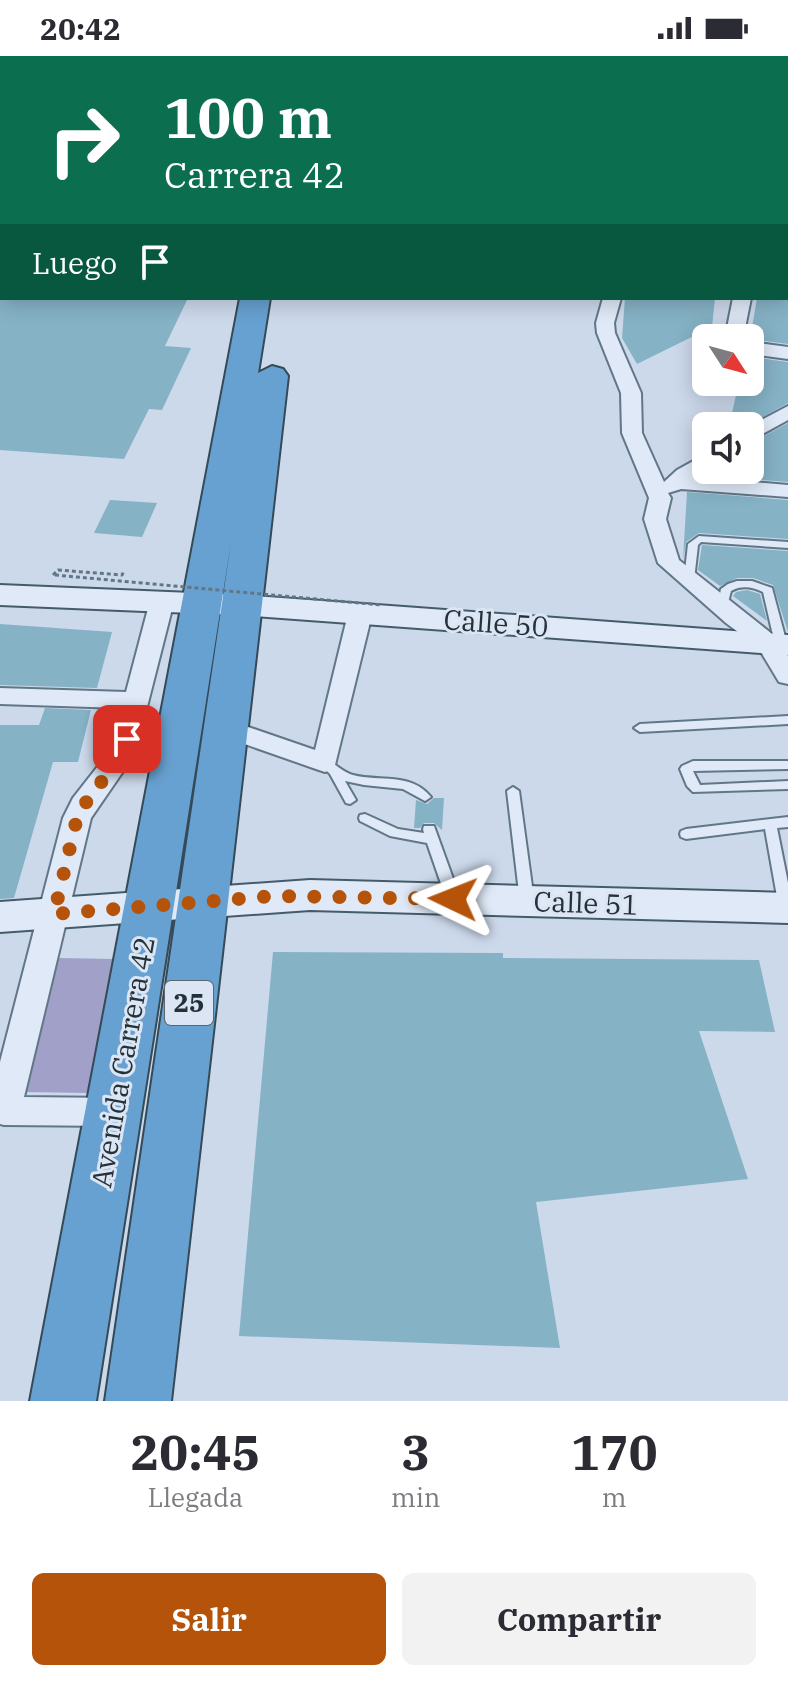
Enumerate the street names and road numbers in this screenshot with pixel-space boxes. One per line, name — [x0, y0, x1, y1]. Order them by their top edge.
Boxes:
street label: Calle 50 — [442, 600, 550, 645]
street label: Calle 51 — [533, 882, 639, 923]
street label: Avenida Carrera 42 — [82, 933, 163, 1190]
road number: 25 — [165, 981, 213, 1025]

